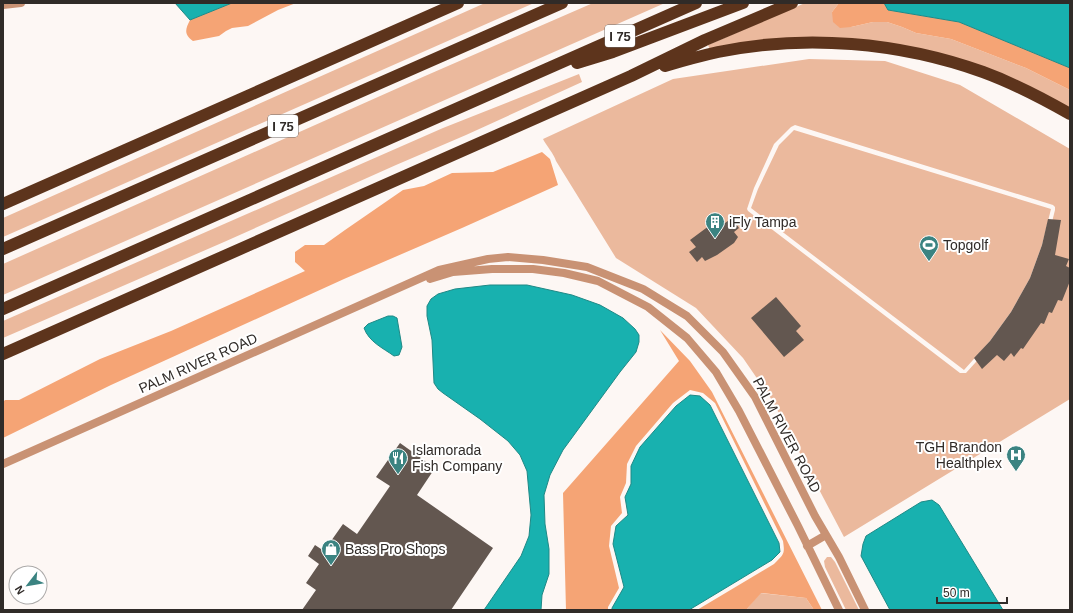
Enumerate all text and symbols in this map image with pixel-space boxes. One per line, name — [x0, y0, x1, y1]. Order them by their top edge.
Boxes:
road number: I 75 — [605, 25, 635, 47]
road number: I 75 — [268, 115, 298, 137]
building icon: iFly Tampa — [704, 211, 726, 239]
place label: iFly Tampa — [729, 214, 797, 230]
sports icon: Topgolf — [918, 234, 940, 262]
place label: Topgolf — [943, 237, 988, 253]
street label: PALM RIVER ROAD — [136, 330, 260, 396]
street label: PALM RIVER ROAD — [750, 375, 824, 495]
place label: TGH Brandon Healthplex — [916, 439, 1002, 471]
place label: Islamorada Fish Company — [412, 442, 502, 474]
hospital icon: TGH Brandon Healthplex — [1005, 444, 1027, 472]
restaurant icon: Islamorada Fish Company — [387, 447, 409, 475]
shop icon: Bass Pro Shops — [320, 538, 342, 566]
place label: Bass Pro Shops — [345, 541, 445, 557]
north arrow — [8, 565, 48, 605]
scale bar — [937, 579, 1007, 605]
text: N — [12, 584, 27, 597]
text: 50 m — [943, 586, 970, 600]

